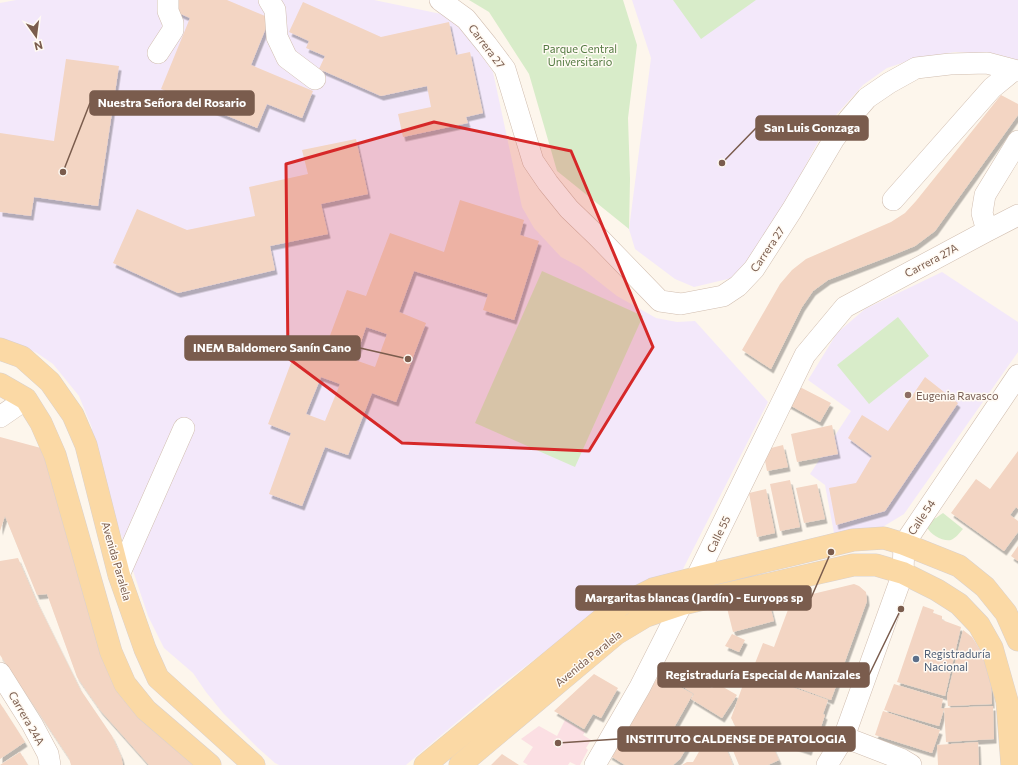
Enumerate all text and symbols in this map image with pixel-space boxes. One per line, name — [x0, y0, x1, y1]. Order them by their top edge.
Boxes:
north arrow — [16, 16, 56, 56]
street label: Carrera 27 — [466, 21, 508, 71]
text: N — [33, 39, 44, 53]
park label: Parque Central Universitario — [543, 42, 617, 68]
callout: Nuestra Señora del Rosario — [90, 91, 254, 115]
text: Nuestra Señora del Rosario — [98, 95, 246, 109]
callout: San Luis Gonzaga — [756, 116, 868, 140]
text: San Luis Gonzaga — [764, 120, 860, 134]
street label: Carrera 27 — [747, 224, 787, 274]
street label: Carrera 27A — [902, 240, 960, 279]
callout: INEM Baldomero Sanín Cano — [185, 336, 360, 360]
text: INEM Baldomero Sanín Cano — [193, 340, 351, 354]
place label: Eugenia Ravasco — [916, 389, 999, 402]
marker: Eugenia Ravasco — [903, 390, 913, 400]
street label: Calle 54 — [905, 497, 938, 537]
street label: Calle 55 — [704, 513, 732, 555]
street label: Avenida Paralela — [100, 520, 134, 602]
callout: Margaritas blancas (Jardín) - Euryops sp — [576, 586, 811, 610]
text: Margaritas blancas (Jardín) - Euryops sp — [585, 590, 803, 605]
street label: Avenida Paralela — [552, 627, 624, 689]
place label: Registraduría Nacional — [924, 647, 991, 673]
marker: Registraduría Nacional — [911, 654, 921, 664]
callout: Registraduría Especial de Manizales — [658, 663, 869, 687]
text: Registraduría Especial de Manizales — [665, 667, 861, 681]
street label: Carrera 24A — [6, 689, 48, 748]
callout: INSTITUTO CALDENSE DE PATOLOGIA — [618, 727, 855, 751]
text: INSTITUTO CALDENSE DE PATOLOGIA — [626, 731, 847, 745]

